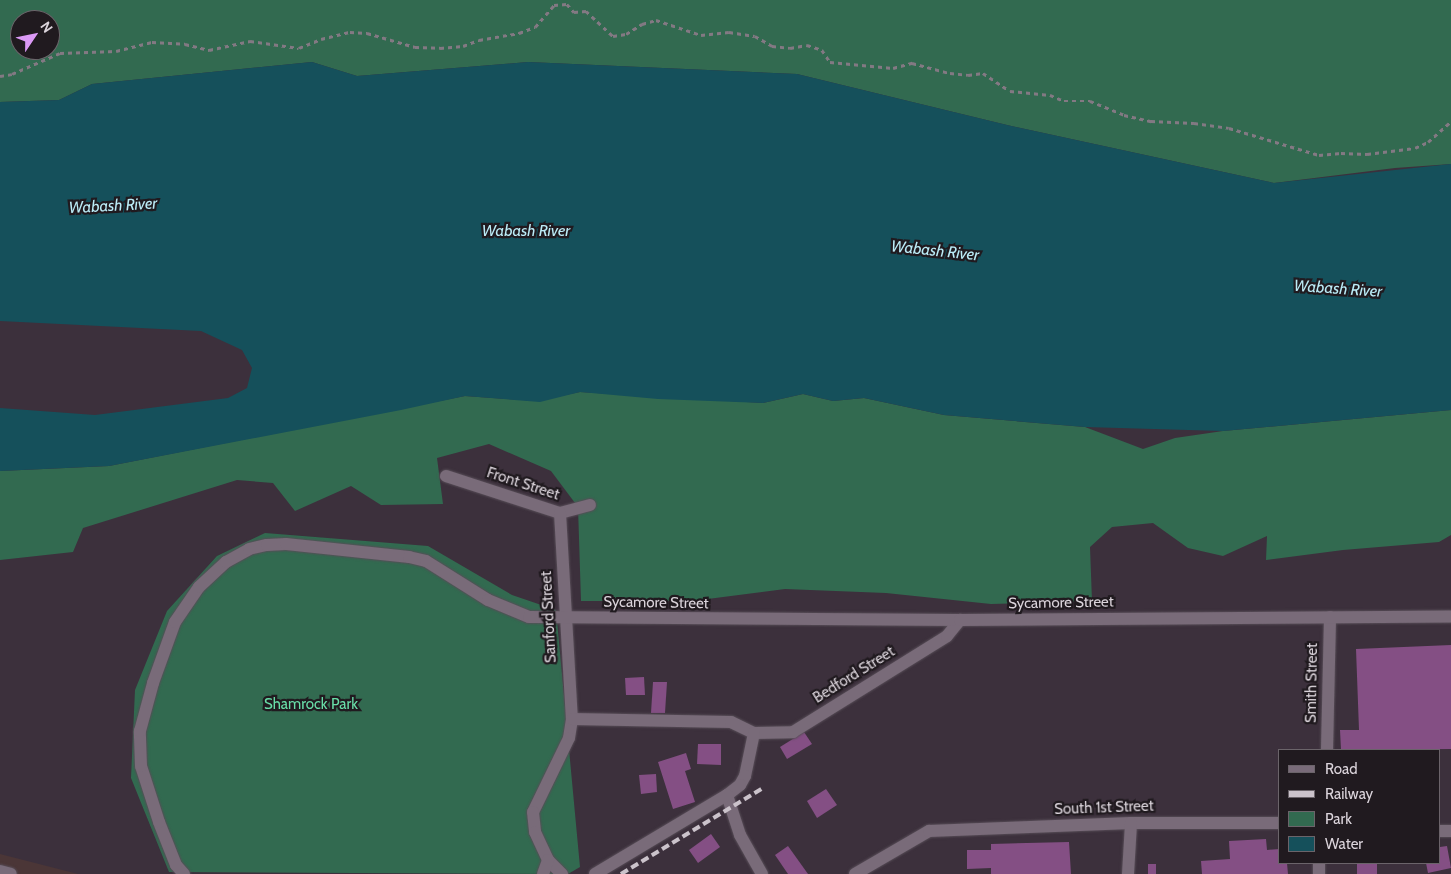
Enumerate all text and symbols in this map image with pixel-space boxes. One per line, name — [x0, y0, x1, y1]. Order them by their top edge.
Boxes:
north arrow — [10, 10, 60, 60]
text: N — [36, 18, 57, 36]
water label: Wabash River — [68, 194, 158, 218]
water label: Wabash River — [482, 221, 570, 241]
water label: Wabash River — [890, 237, 980, 265]
water label: Wabash River — [1293, 276, 1383, 302]
street label: Front Street — [484, 464, 562, 504]
street label: Sanford Street — [538, 571, 560, 663]
street label: Sycamore Street — [603, 593, 709, 613]
street label: Sycamore Street — [1008, 593, 1114, 613]
street label: Bedford Street — [810, 643, 898, 707]
street label: Smith Street — [1302, 643, 1322, 723]
park label: Shamrock Park — [264, 696, 358, 714]
legend — [1278, 749, 1441, 864]
text: Road — [1325, 760, 1358, 778]
text: Railway — [1325, 785, 1373, 803]
street label: South 1st Street — [1054, 797, 1154, 819]
text: Park — [1325, 810, 1352, 828]
text: Water — [1325, 835, 1363, 853]

